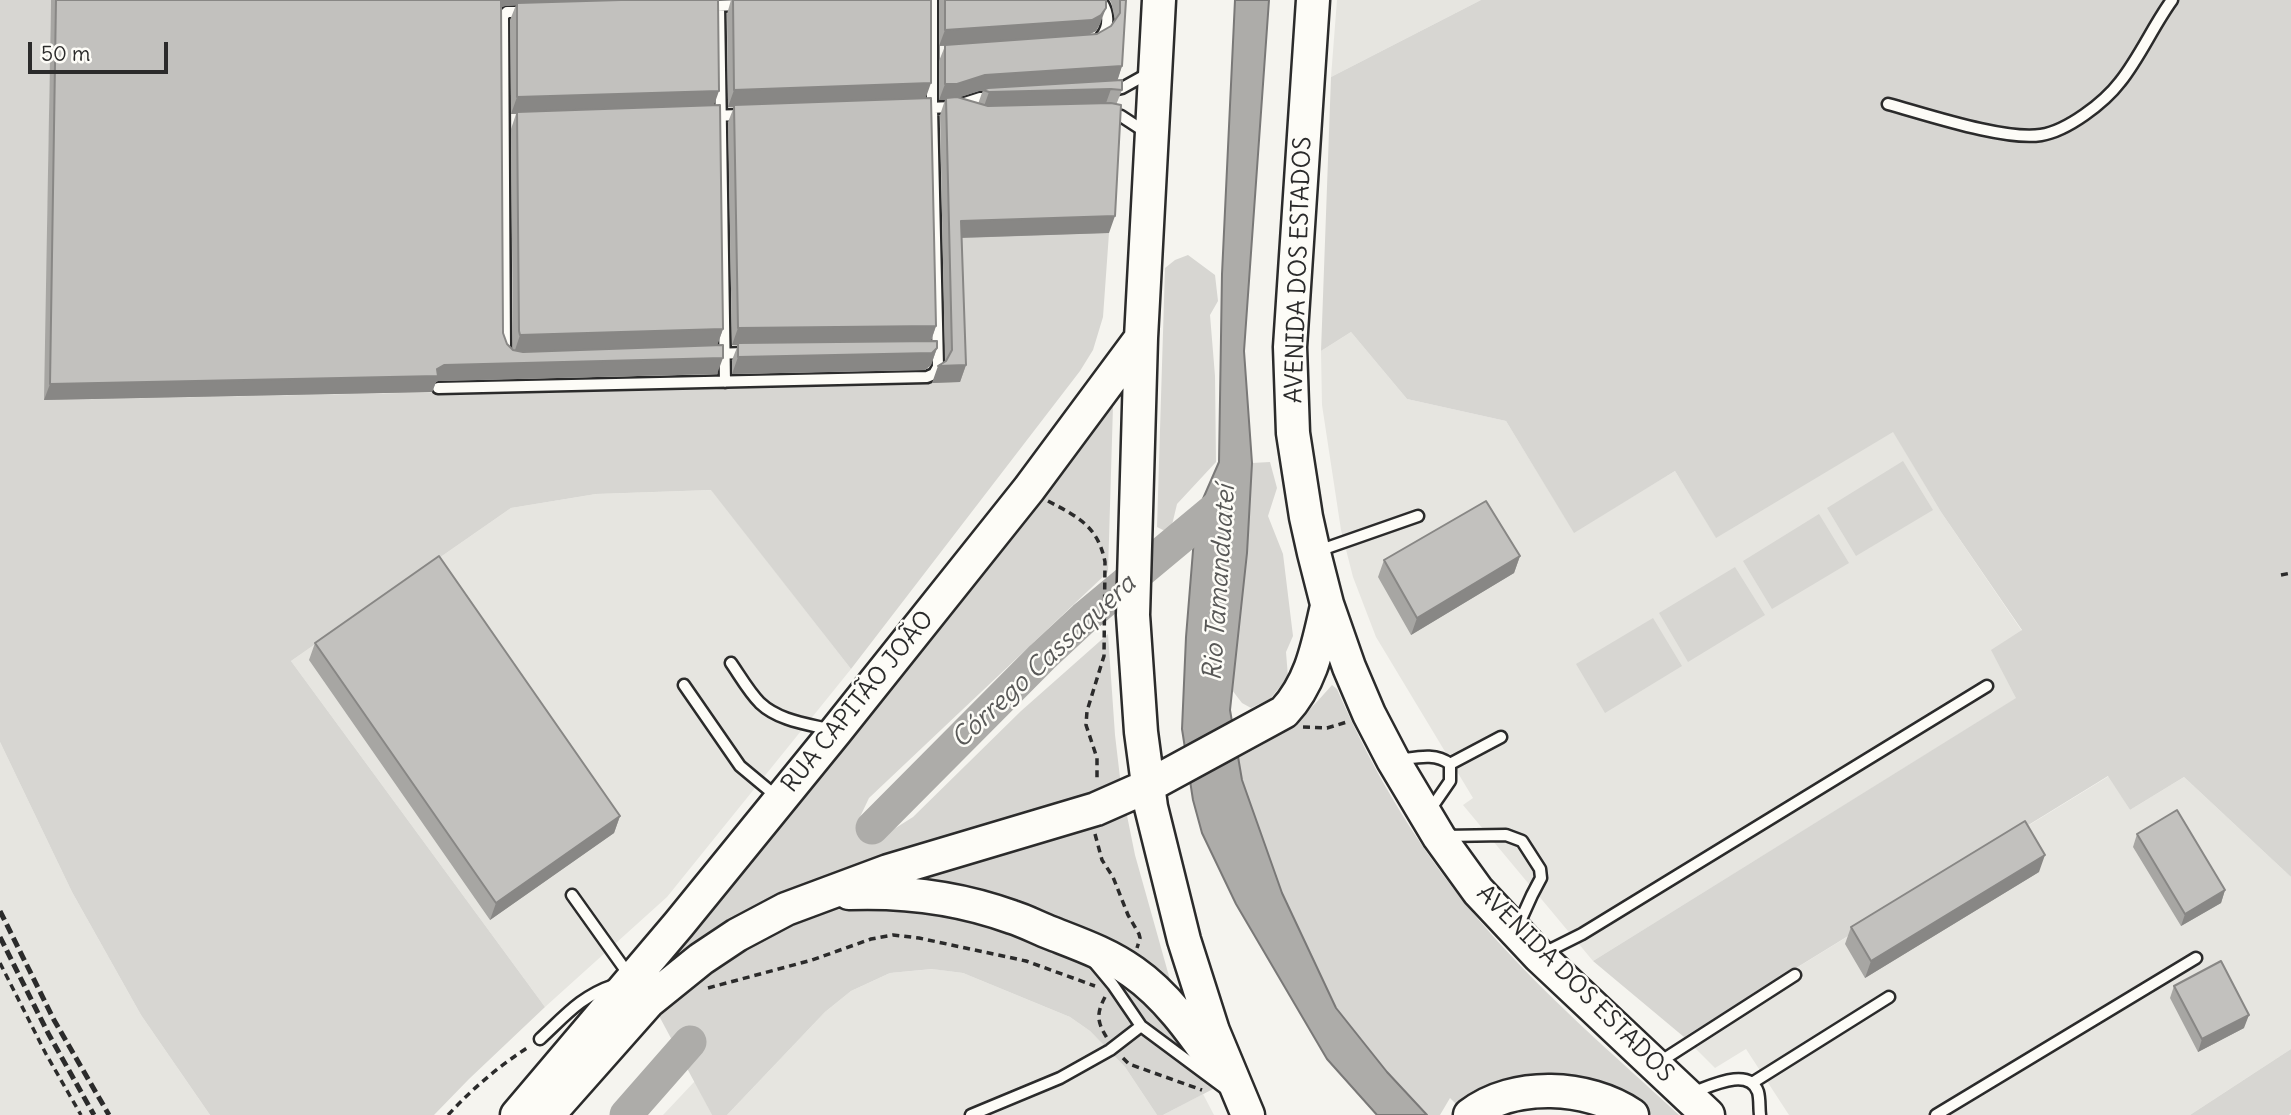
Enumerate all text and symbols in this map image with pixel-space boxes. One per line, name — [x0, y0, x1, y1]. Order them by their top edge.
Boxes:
scale bar — [32, 28, 172, 72]
text: 50 m — [41, 40, 90, 67]
street label: AVENIDA DOS ESTADOS — [1280, 136, 1318, 404]
water label: Rio Tamanduateí — [1198, 484, 1242, 682]
water label: Córrego Cassaquera — [946, 569, 1142, 755]
street label: RUA CAPITÃO JOÃO — [776, 605, 940, 799]
street label: AVENIDA DOS ESTADOS — [1470, 879, 1680, 1089]

